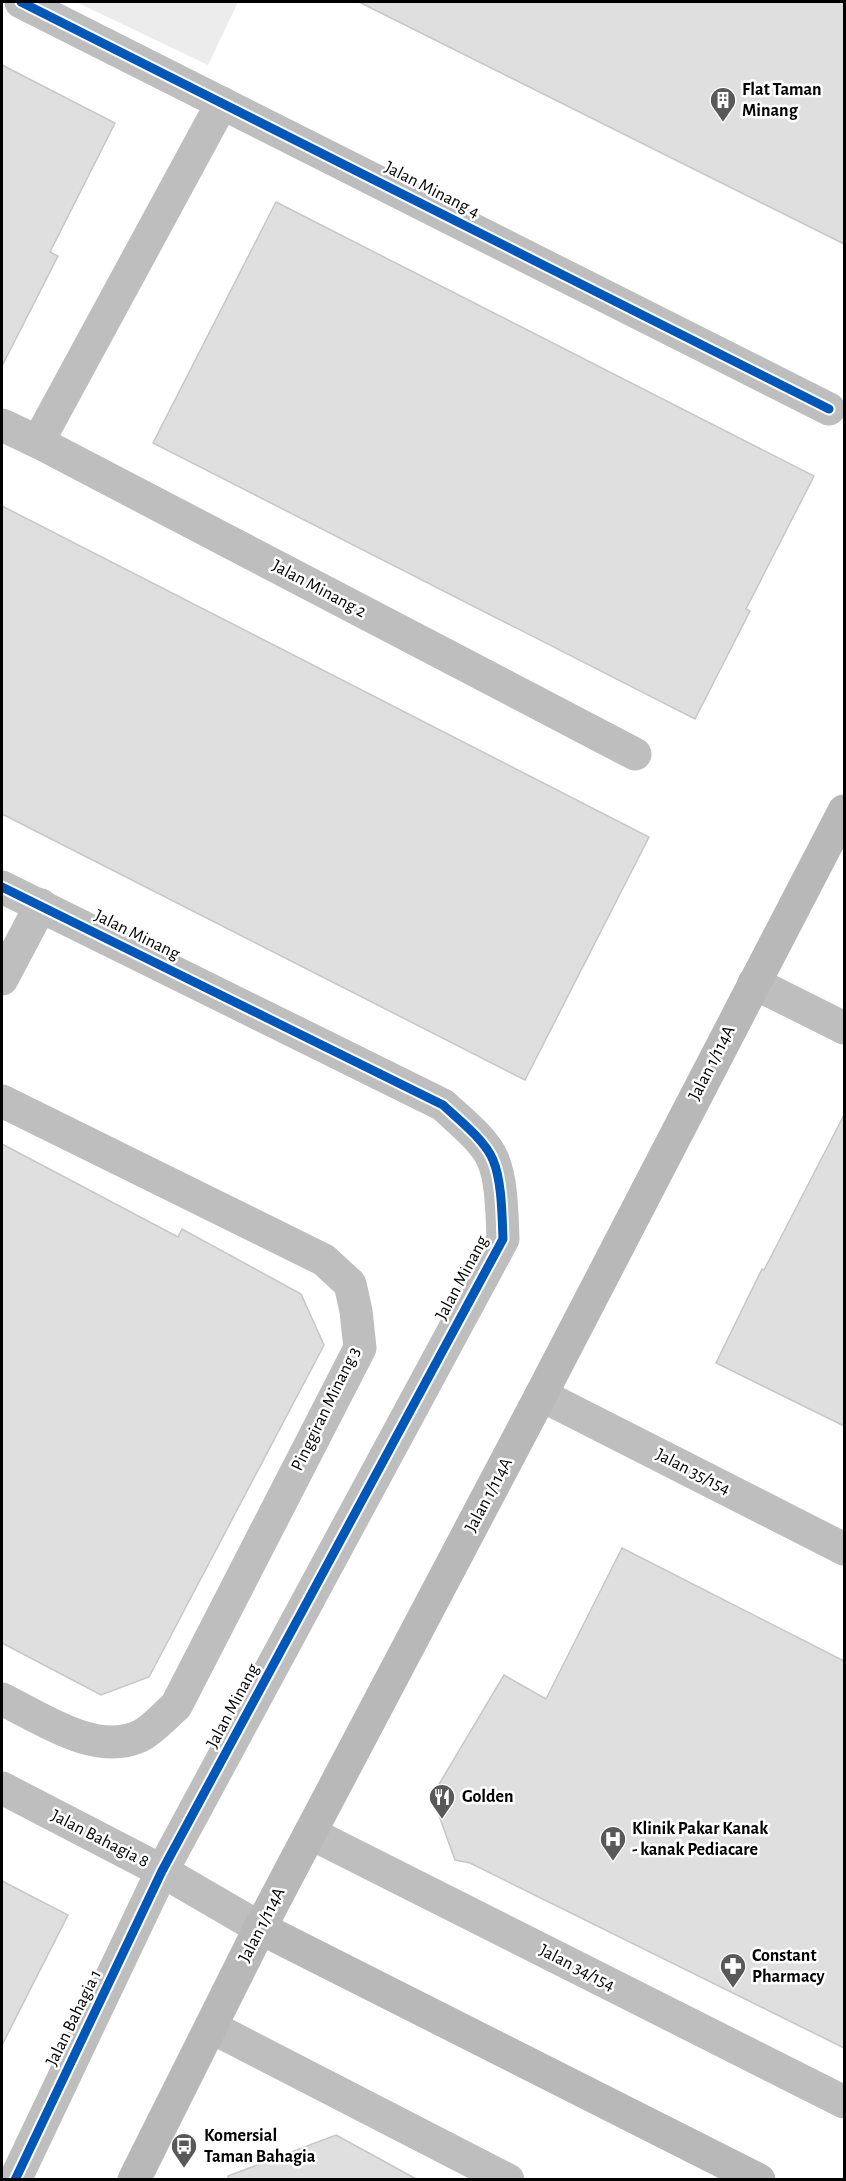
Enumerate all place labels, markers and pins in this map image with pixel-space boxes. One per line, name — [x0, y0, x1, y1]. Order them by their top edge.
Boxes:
place label: Flat Taman Minang — [742, 81, 822, 120]
building icon: Flat Taman Minang — [708, 85, 738, 123]
restaurant icon: Golden — [427, 1782, 457, 1820]
place label: Golden — [462, 1788, 514, 1806]
place label: Klinik Pakar Kanak - kanak Pediacare — [632, 1820, 768, 1859]
hospital icon: Klinik Pakar Kanak - kanak Pediacare — [598, 1824, 628, 1862]
place label: Constant Pharmacy — [752, 1947, 825, 1986]
pharmacy icon: Constant Pharmacy — [718, 1951, 748, 1989]
place label: Komersial Taman Bahagia — [204, 2127, 316, 2166]
bus stop icon: Komersial Taman Bahagia — [169, 2131, 199, 2169]

